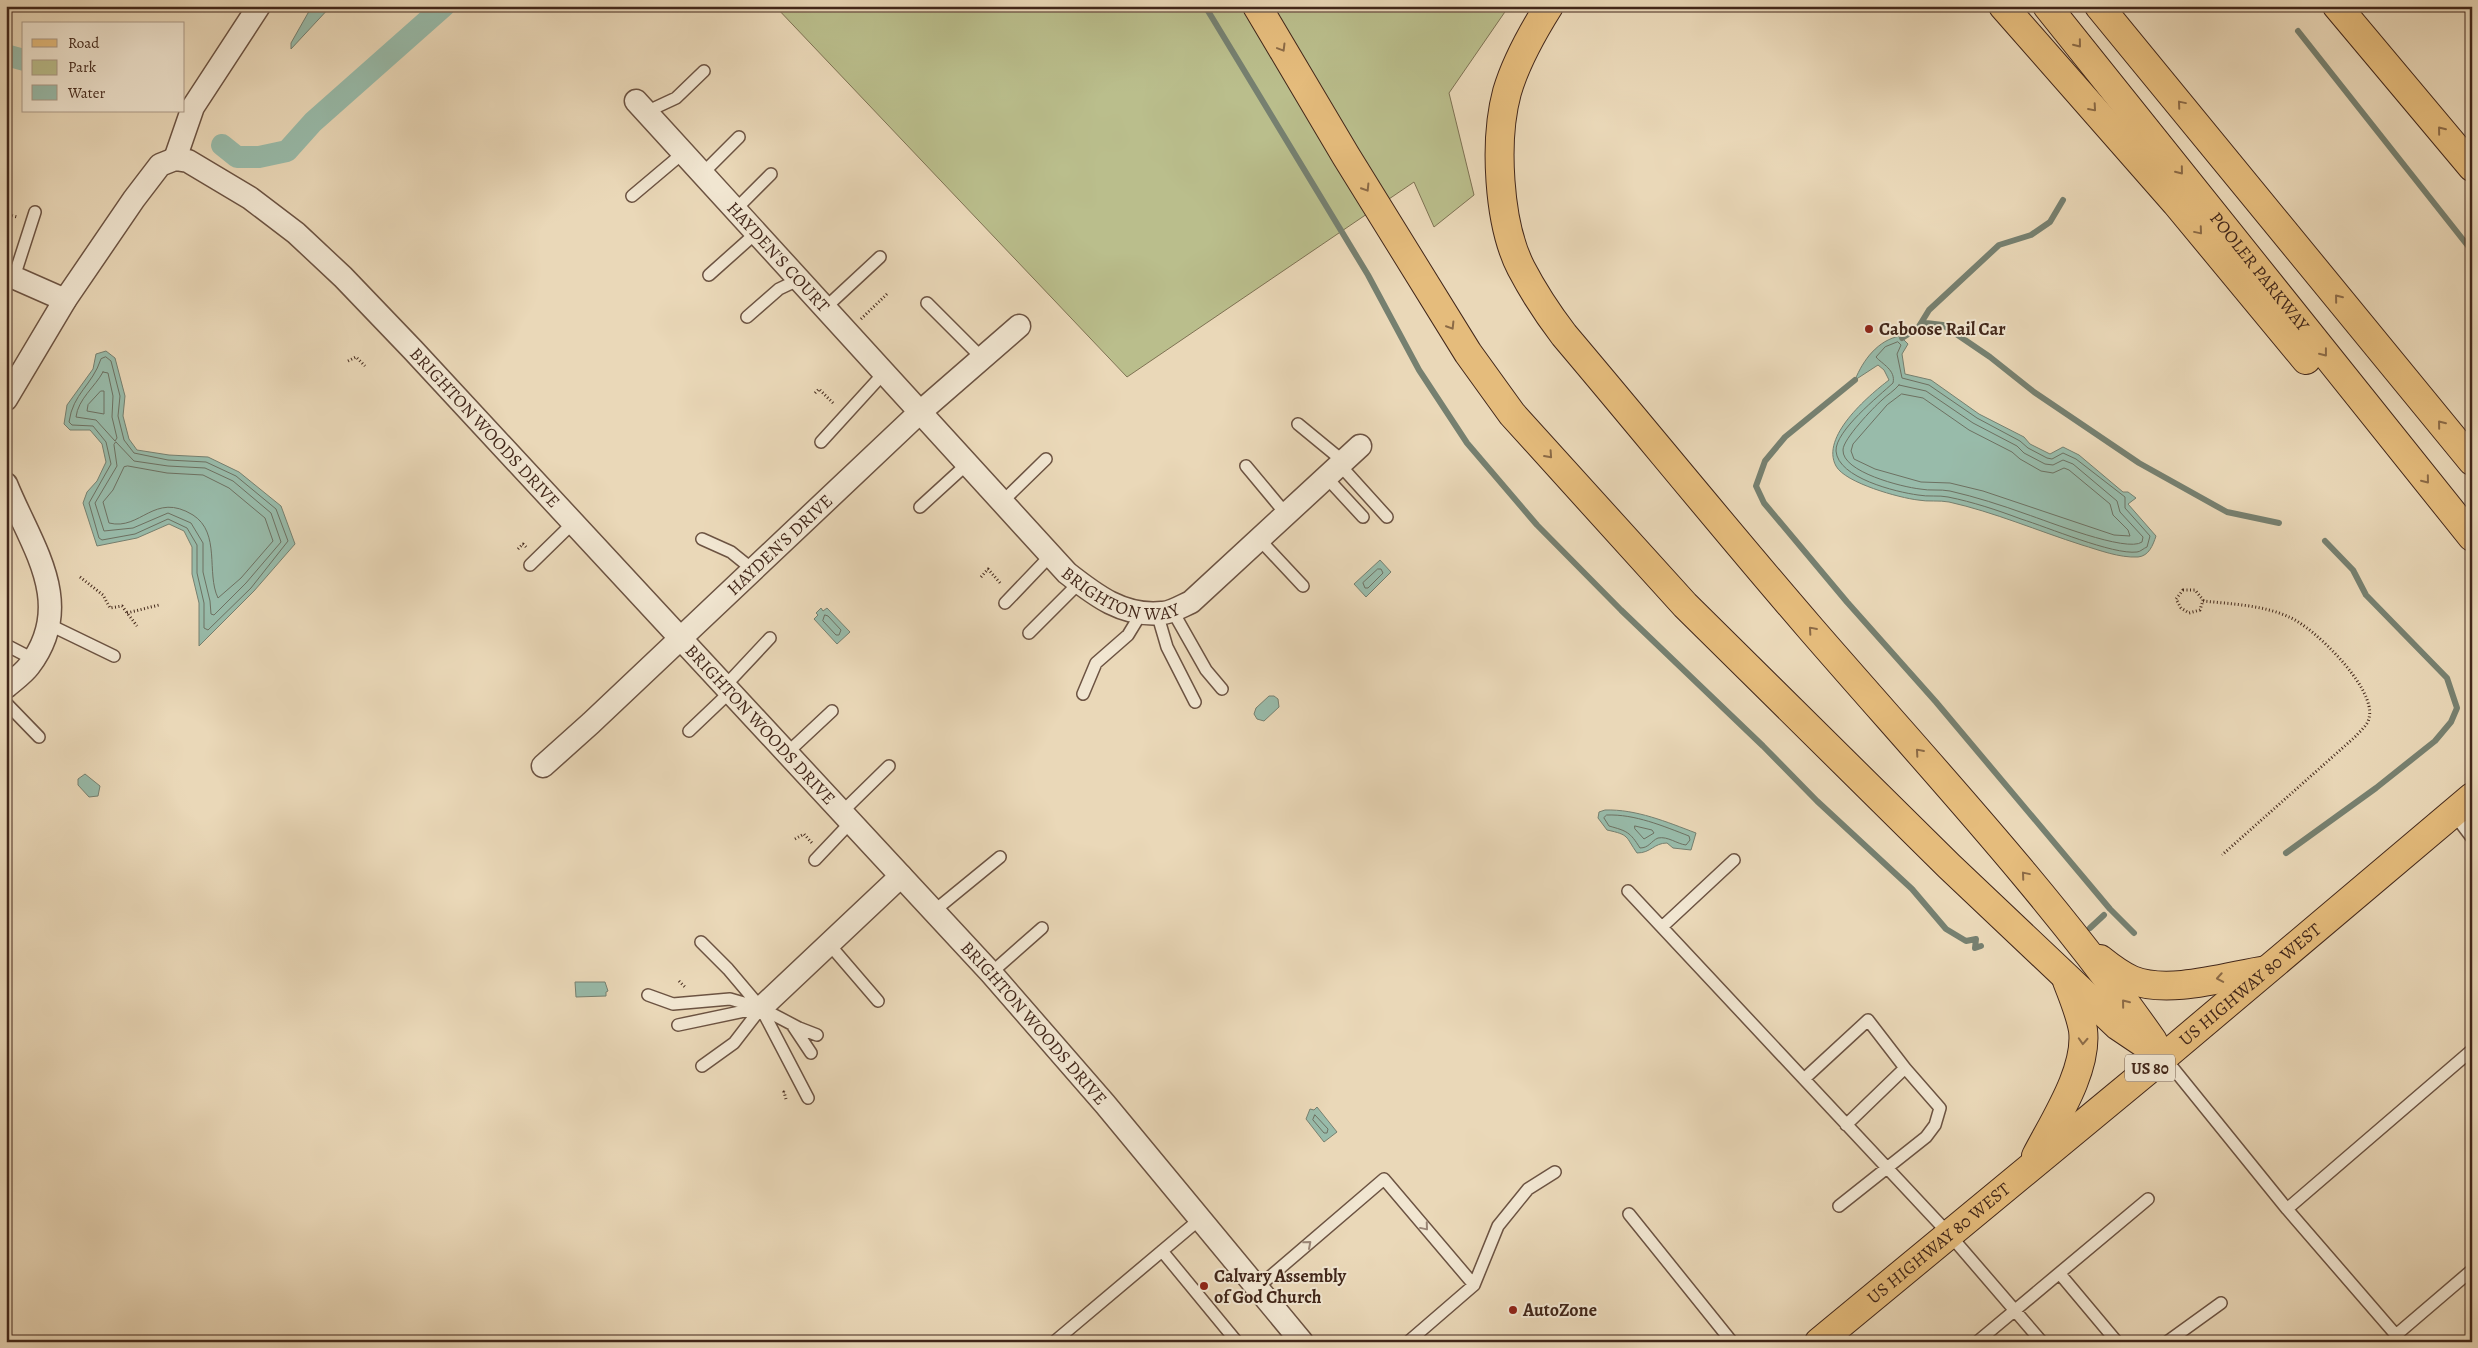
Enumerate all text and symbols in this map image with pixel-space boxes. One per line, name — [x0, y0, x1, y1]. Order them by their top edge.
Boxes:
legend — [22, 22, 185, 112]
text: Road — [68, 33, 100, 53]
one-way arrow — [2072, 38, 2080, 47]
one-way arrow — [1276, 43, 1286, 52]
text: Park — [68, 57, 97, 77]
text: Water — [67, 83, 105, 103]
one-way arrow — [2177, 100, 2186, 109]
one-way arrow — [2087, 103, 2096, 112]
one-way arrow — [2437, 126, 2446, 135]
one-way arrow — [2174, 165, 2183, 174]
one-way arrow — [1359, 182, 1369, 191]
street label: HAYDEN'S COURT — [722, 196, 835, 317]
street label: POOLER PARKWAY — [2204, 207, 2315, 337]
one-way arrow — [2194, 225, 2202, 234]
one-way arrow — [2335, 294, 2344, 303]
place label: Caboose Rail Car — [1879, 317, 2006, 341]
one-way arrow — [1445, 320, 1455, 329]
marker: Caboose Rail Car — [1863, 323, 1875, 335]
street label: BRIGHTON WOODS DRIVE — [404, 342, 565, 513]
one-way arrow — [2319, 347, 2327, 356]
one-way arrow — [2438, 420, 2447, 429]
one-way arrow — [1543, 449, 1552, 458]
one-way arrow — [2420, 474, 2428, 483]
street label: HAYDEN'S DRIVE — [722, 489, 838, 601]
street label: BRIGHTON WAY — [1056, 561, 1185, 626]
one-way arrow — [1808, 626, 1817, 635]
street label: BRIGHTON WOODS DRIVE — [680, 639, 841, 810]
one-way arrow — [1916, 748, 1925, 757]
one-way arrow — [2022, 872, 2031, 881]
street label: US HIGHWAY 80 WEST — [2174, 917, 2326, 1051]
street label: BRIGHTON WOODS DRIVE — [955, 936, 1113, 1110]
one-way arrow — [2215, 972, 2224, 982]
one-way arrow — [2122, 1000, 2130, 1009]
one-way arrow — [2077, 1037, 2088, 1045]
road number: US 80 — [2125, 1054, 2175, 1082]
street label: US HIGHWAY 80 WEST — [1862, 1177, 2015, 1309]
one-way arrow — [1419, 1221, 1428, 1230]
one-way arrow — [1303, 1241, 1312, 1250]
place label: Calvary Assembly of God Church — [1214, 1264, 1347, 1309]
marker: Calvary Assembly of God Church — [1198, 1280, 1210, 1292]
place label: AutoZone — [1522, 1298, 1597, 1322]
marker: AutoZone — [1507, 1304, 1519, 1316]

